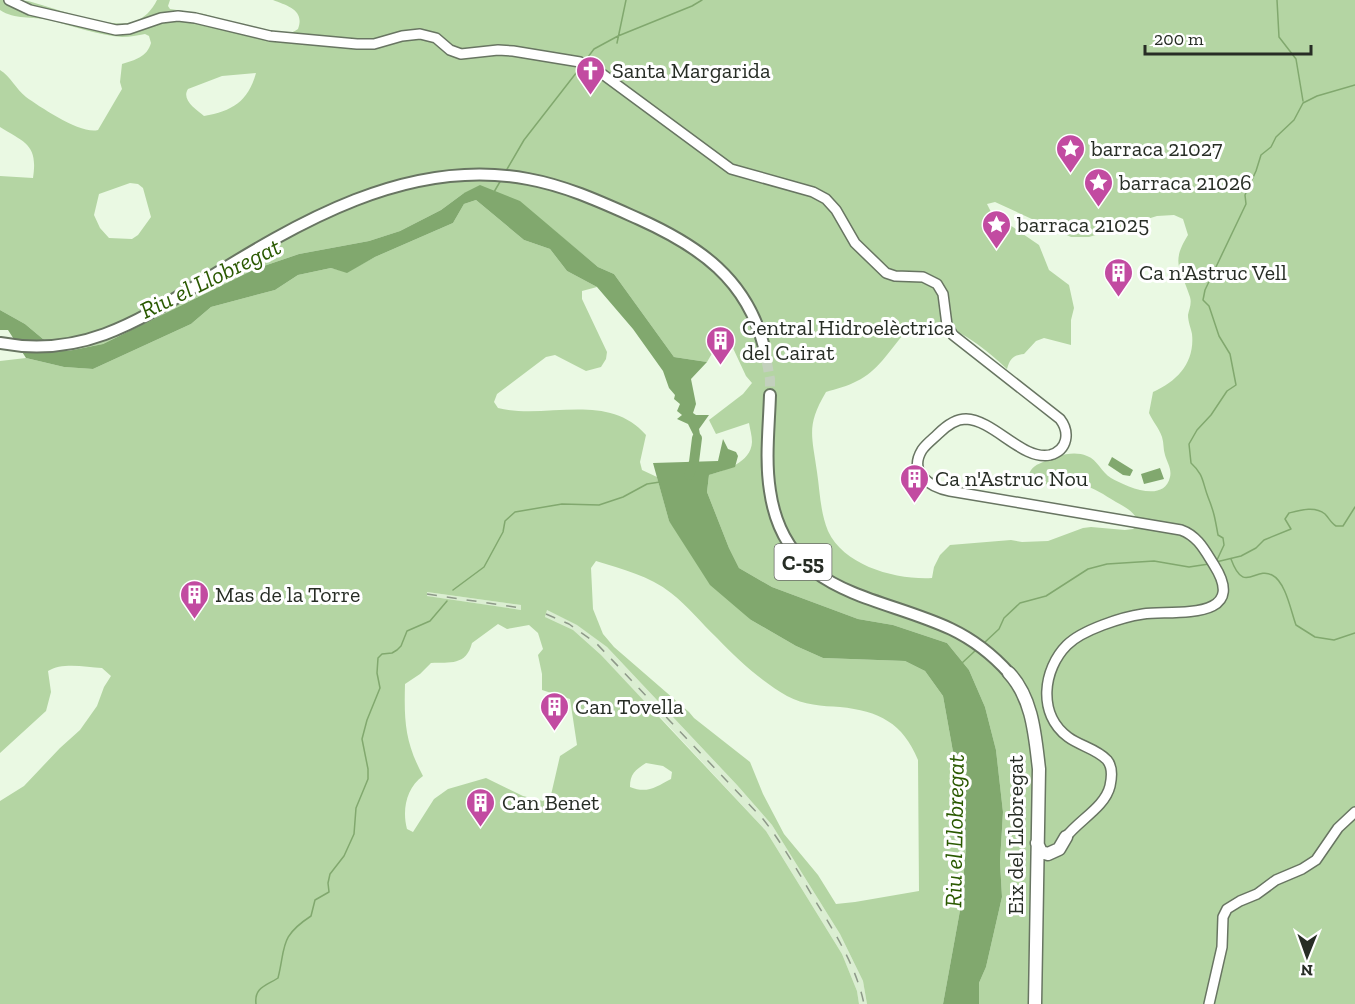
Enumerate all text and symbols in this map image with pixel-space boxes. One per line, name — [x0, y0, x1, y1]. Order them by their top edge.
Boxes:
scale bar — [1145, 18, 1312, 56]
text: 200 m — [1154, 28, 1204, 50]
church icon: Santa Margarida — [575, 54, 607, 96]
place label: Santa Margarida — [612, 57, 771, 84]
place icon: barraca 21027 — [1054, 132, 1086, 174]
place label: barraca 21027 — [1090, 135, 1223, 162]
place icon: barraca 21026 — [1082, 166, 1114, 208]
place label: barraca 21026 — [1118, 169, 1252, 196]
place icon: barraca 21025 — [980, 208, 1012, 250]
place label: barraca 21025 — [1016, 211, 1149, 238]
water label: Riu el Llobregat — [135, 231, 285, 325]
building icon: Ca n'Astruc Vell — [1102, 256, 1134, 298]
place label: Ca n'Astruc Vell — [1139, 259, 1287, 286]
place label: Central Hidroelèctrica del Cairat — [742, 314, 955, 366]
building icon: Central Hidroelèctrica del Cairat — [705, 324, 737, 366]
building icon: Ca n'Astruc Nou — [898, 462, 930, 504]
place label: Ca n'Astruc Nou — [935, 465, 1089, 492]
road number: C-55 — [774, 544, 832, 580]
building icon: Mas de la Torre — [178, 578, 210, 620]
place label: Mas de la Torre — [215, 581, 360, 608]
building icon: Can Tovella — [538, 690, 570, 732]
place label: Can Tovella — [575, 693, 684, 720]
water label: Riu el Llobregat — [938, 754, 970, 908]
street label: Eix del Llobregat — [1002, 754, 1029, 915]
building icon: Can Benet — [465, 786, 497, 828]
place label: Can Benet — [502, 789, 600, 816]
north arrow — [1277, 926, 1337, 986]
text: N — [1300, 961, 1313, 980]

